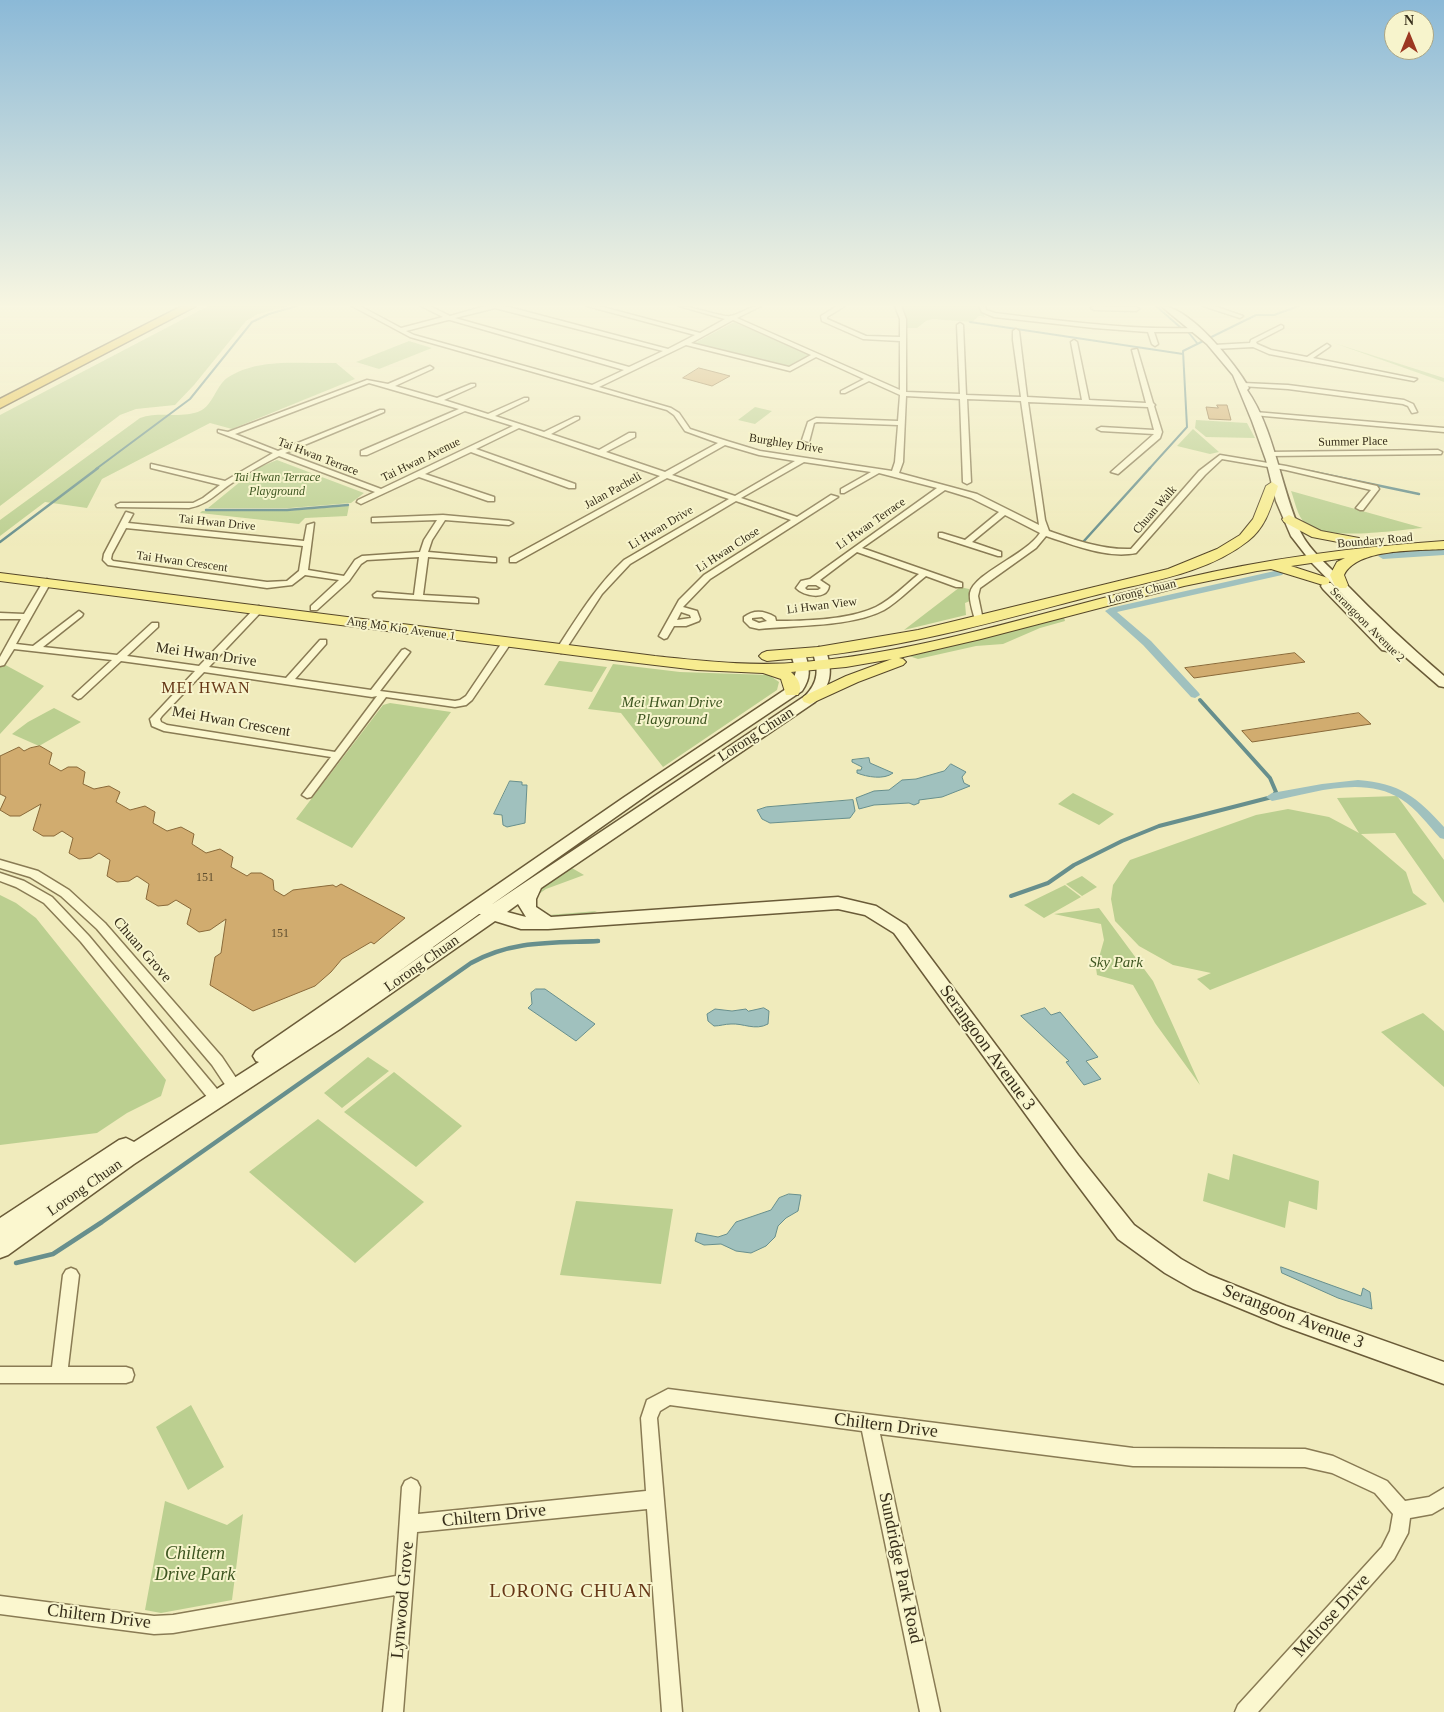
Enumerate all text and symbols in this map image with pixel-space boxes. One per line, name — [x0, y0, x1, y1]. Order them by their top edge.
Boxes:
north arrow — [1384, 10, 1434, 60]
text: N — [1404, 13, 1414, 28]
street label: Burghley Drive — [744, 430, 828, 458]
street label: Tai Hwan Terrace — [271, 433, 365, 481]
street label: Tai Hwan Avenue — [375, 433, 467, 487]
street label: Summer Place — [1312, 434, 1394, 450]
street label: Jalan Pacheli — [577, 467, 649, 515]
park label: Tai Hwan Terrace Playground — [230, 471, 324, 499]
street label: Chuan Walk — [1128, 480, 1182, 540]
street label: Li Hwan Terrace — [831, 493, 911, 555]
street label: Li Hwan Drive — [625, 502, 697, 554]
street label: Tai Hwan Drive — [175, 512, 259, 534]
street label: Li Hwan Close — [691, 523, 765, 577]
street label: Boundary Road — [1331, 530, 1419, 552]
street label: Tai Hwan Crescent — [130, 548, 234, 576]
street label: Lorong Chuan — [1102, 576, 1182, 608]
street label: Serangoon Avenue 2 — [1322, 580, 1412, 670]
street label: Li Hwan View — [784, 594, 860, 618]
street label: Ang Mo Kio Avenue 1 — [343, 614, 459, 644]
street label: Mei Hwan Drive — [151, 639, 261, 671]
district label: MEI HWAN — [162, 679, 250, 699]
park label: Mei Hwan Drive Playground — [618, 694, 726, 729]
street label: Lorong Chuan — [710, 701, 802, 769]
street label: Mei Hwan Crescent — [164, 702, 298, 742]
house number: 151 — [195, 871, 215, 885]
street label: Chuan Grove — [106, 910, 178, 990]
house number: 151 — [270, 927, 290, 941]
street label: Lorong Chuan — [377, 929, 467, 999]
park label: Sky Park — [1086, 954, 1146, 972]
street label: Serangoon Avenue 3 — [928, 973, 1046, 1123]
street label: Lorong Chuan — [40, 1153, 130, 1223]
street label: Serangoon Avenue 3 — [1209, 1276, 1377, 1358]
street label: Chiltern Drive — [828, 1408, 944, 1444]
street label: Sundridge Park Road — [871, 1480, 929, 1656]
street label: Chiltern Drive — [436, 1499, 552, 1533]
street label: Lynwood Grove — [387, 1534, 419, 1666]
park label: Chiltern Drive Park — [152, 1543, 238, 1586]
street label: Melrose Drive — [1286, 1567, 1378, 1665]
district label: LORONG CHUAN — [491, 1581, 651, 1603]
street label: Chiltern Drive — [41, 1599, 157, 1635]

